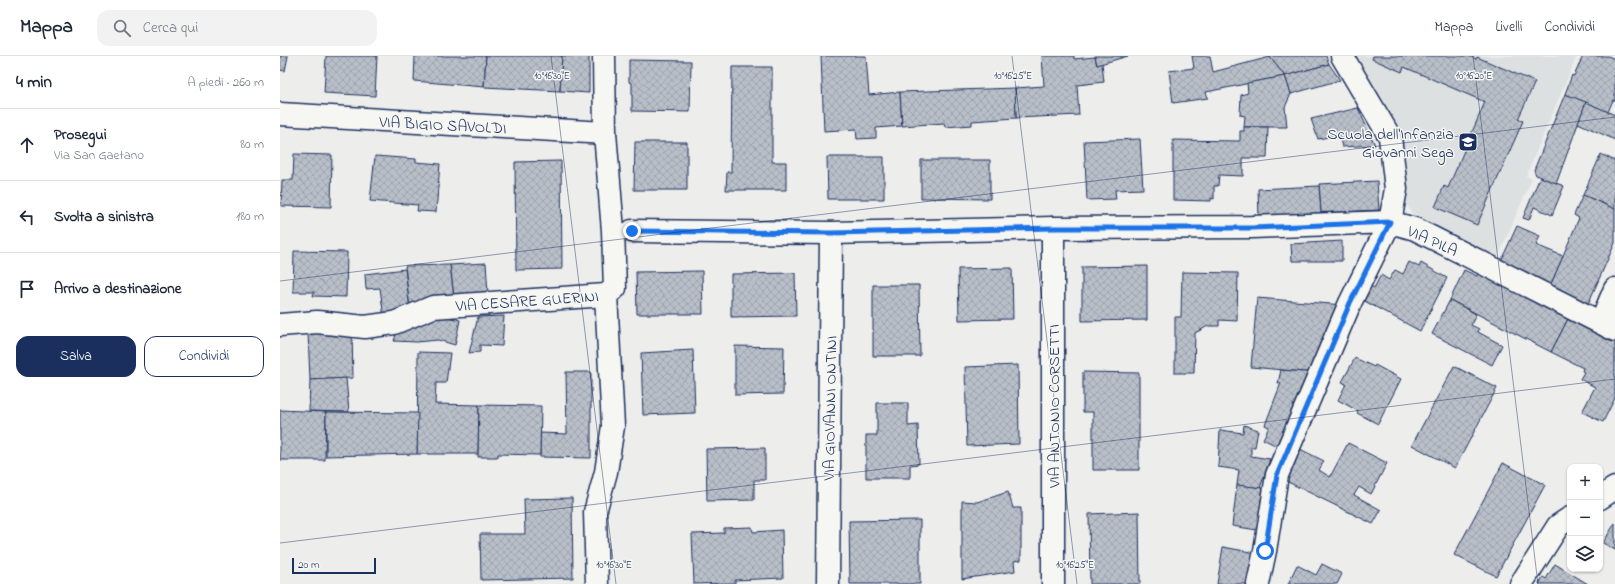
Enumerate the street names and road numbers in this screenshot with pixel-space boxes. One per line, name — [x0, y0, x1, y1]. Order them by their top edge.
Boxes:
street label: VIA BIGIO SAVOLDI — [378, 111, 507, 141]
street label: VIA PILA — [1402, 220, 1461, 264]
street label: VIA CESARE GUERINI — [454, 285, 599, 319]
street label: VIA ANTONIO CORSETTI — [1043, 324, 1067, 489]
street label: VIA GIOVANNI ONTINI — [818, 335, 844, 482]

